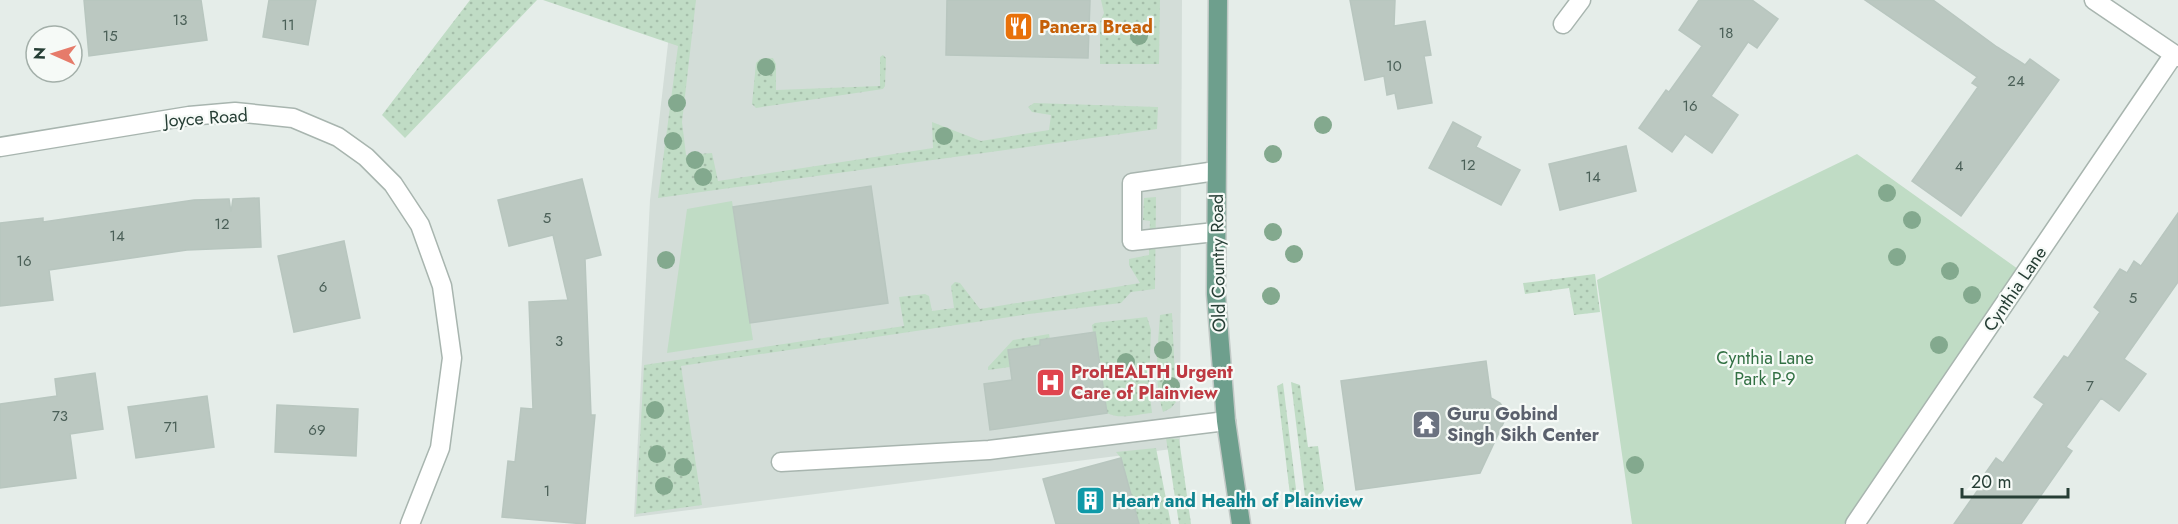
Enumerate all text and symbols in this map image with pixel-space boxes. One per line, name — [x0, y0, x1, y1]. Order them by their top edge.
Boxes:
house number: 13 — [173, 9, 187, 31]
restaurant icon: Panera Bread — [1002, 11, 1034, 43]
house number: 11 — [281, 14, 295, 36]
place label: Panera Bread — [1039, 14, 1153, 40]
house number: 18 — [1719, 22, 1733, 44]
north arrow — [24, 24, 84, 84]
house number: 15 — [102, 25, 118, 47]
text: N — [28, 46, 51, 60]
house number: 10 — [1386, 55, 1402, 77]
house number: 24 — [2007, 70, 2025, 92]
house number: 16 — [1682, 95, 1698, 117]
street label: Joyce Road — [161, 102, 249, 134]
house number: 12 — [1460, 154, 1476, 176]
house number: 4 — [1955, 155, 1964, 177]
house number: 14 — [1585, 166, 1601, 188]
street label: Old Country Road — [1204, 194, 1232, 332]
house number: 5 — [543, 207, 551, 229]
house number: 12 — [214, 213, 230, 235]
house number: 14 — [109, 225, 125, 247]
street label: Cynthia Lane — [1977, 241, 2053, 337]
house number: 16 — [16, 250, 32, 272]
house number: 6 — [319, 276, 327, 298]
house number: 5 — [2129, 287, 2137, 309]
house number: 3 — [555, 330, 563, 352]
park label: Cynthia Lane Park P-9 — [1716, 345, 1814, 392]
place label: ProHEALTH Urgent Care of Plainview — [1071, 359, 1233, 406]
hospital icon: ProHEALTH Urgent Care of Plainview — [1034, 366, 1066, 398]
house number: 7 — [2086, 375, 2094, 397]
place label: Guru Gobind Singh Sikh Center — [1447, 401, 1600, 448]
house number: 73 — [52, 405, 68, 427]
temple icon: Guru Gobind Singh Sikh Center — [1410, 408, 1442, 440]
house number: 71 — [164, 416, 178, 438]
house number: 69 — [308, 419, 326, 441]
scale bar — [1962, 461, 2068, 499]
text: 20 m — [1971, 469, 2011, 495]
house number: 1 — [544, 480, 550, 502]
building icon: Heart and Health of Plainview — [1075, 485, 1107, 517]
place label: Heart and Health of Plainview — [1112, 488, 1363, 514]

